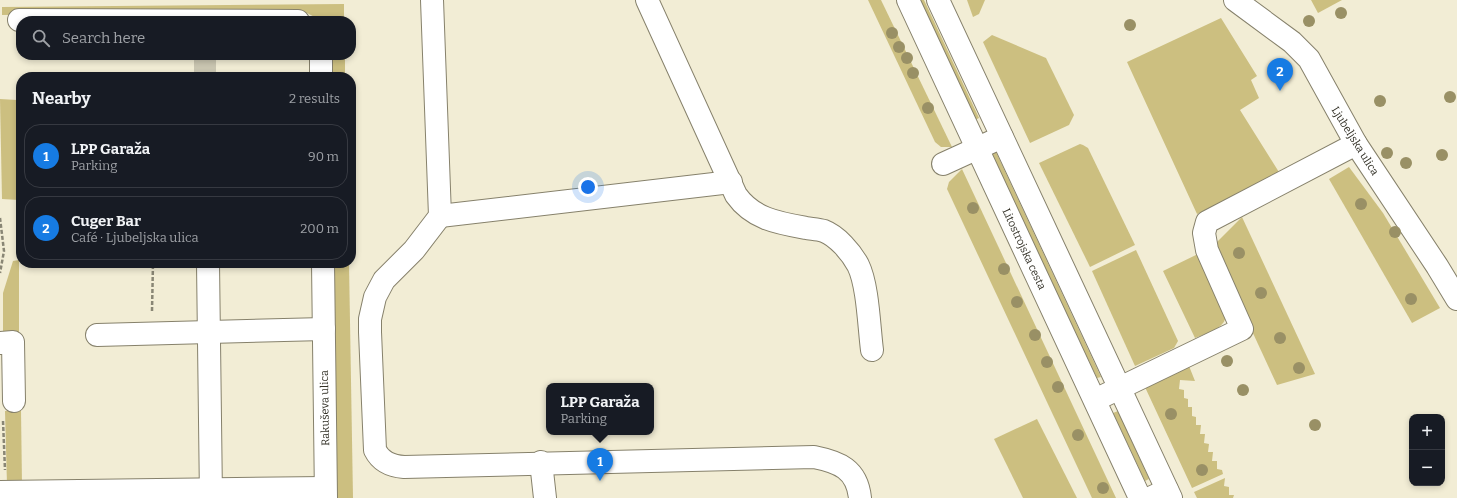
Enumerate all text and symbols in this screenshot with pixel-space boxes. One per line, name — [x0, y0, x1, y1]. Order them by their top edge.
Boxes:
search box — [16, 16, 356, 60]
icon: search — [30, 27, 52, 49]
text: Search here — [62, 29, 145, 47]
pin: 2 — [1267, 58, 1293, 91]
text: Nearby — [32, 88, 91, 109]
text: 2 results — [289, 91, 340, 106]
street label: Ljubeljska ulica — [1329, 104, 1381, 178]
text: LPP Garaža — [71, 140, 150, 158]
text: 1 — [43, 149, 49, 164]
text: 90 m — [308, 149, 339, 164]
text: Parking — [71, 158, 118, 173]
your location — [578, 177, 598, 197]
street label: Litostrojska cesta — [999, 206, 1049, 292]
text: Cuger Bar — [71, 212, 141, 230]
text: 2 — [42, 221, 50, 236]
text: 200 m — [300, 221, 339, 236]
text: Café · Ljubeljska ulica — [71, 230, 199, 245]
street label: Rakuševa ulica — [318, 370, 332, 446]
popup — [546, 383, 654, 435]
text: LPP Garaža — [560, 393, 640, 411]
text: Parking — [560, 411, 607, 426]
map controls — [1409, 414, 1445, 486]
button: + — [1409, 414, 1445, 450]
pin: 1 — [587, 448, 613, 481]
button: − — [1409, 450, 1445, 486]

